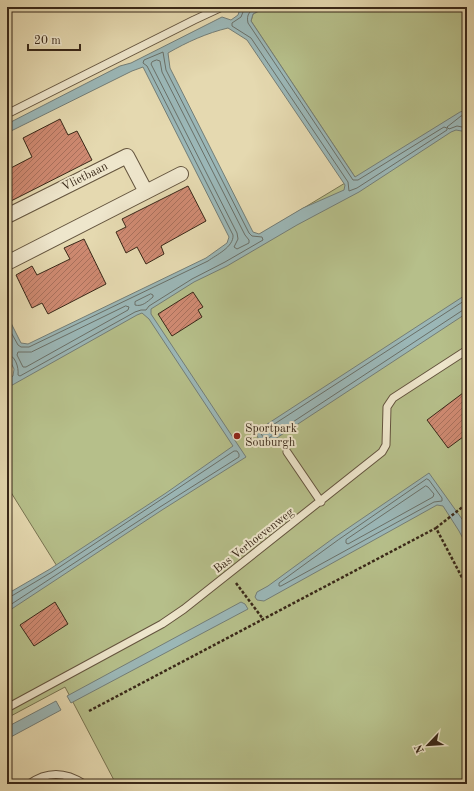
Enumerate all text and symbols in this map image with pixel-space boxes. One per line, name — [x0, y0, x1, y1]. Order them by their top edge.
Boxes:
scale bar — [28, 26, 80, 52]
text: 20 m — [34, 35, 61, 47]
street label: Vlietbaan — [60, 160, 110, 194]
place label: Sportpark Souburgh — [245, 423, 297, 449]
marker: Sportpark Souburgh — [232, 431, 242, 441]
street label: Bas Verhoevenweg — [212, 506, 297, 576]
north arrow — [408, 725, 448, 765]
text: N — [413, 742, 427, 755]

